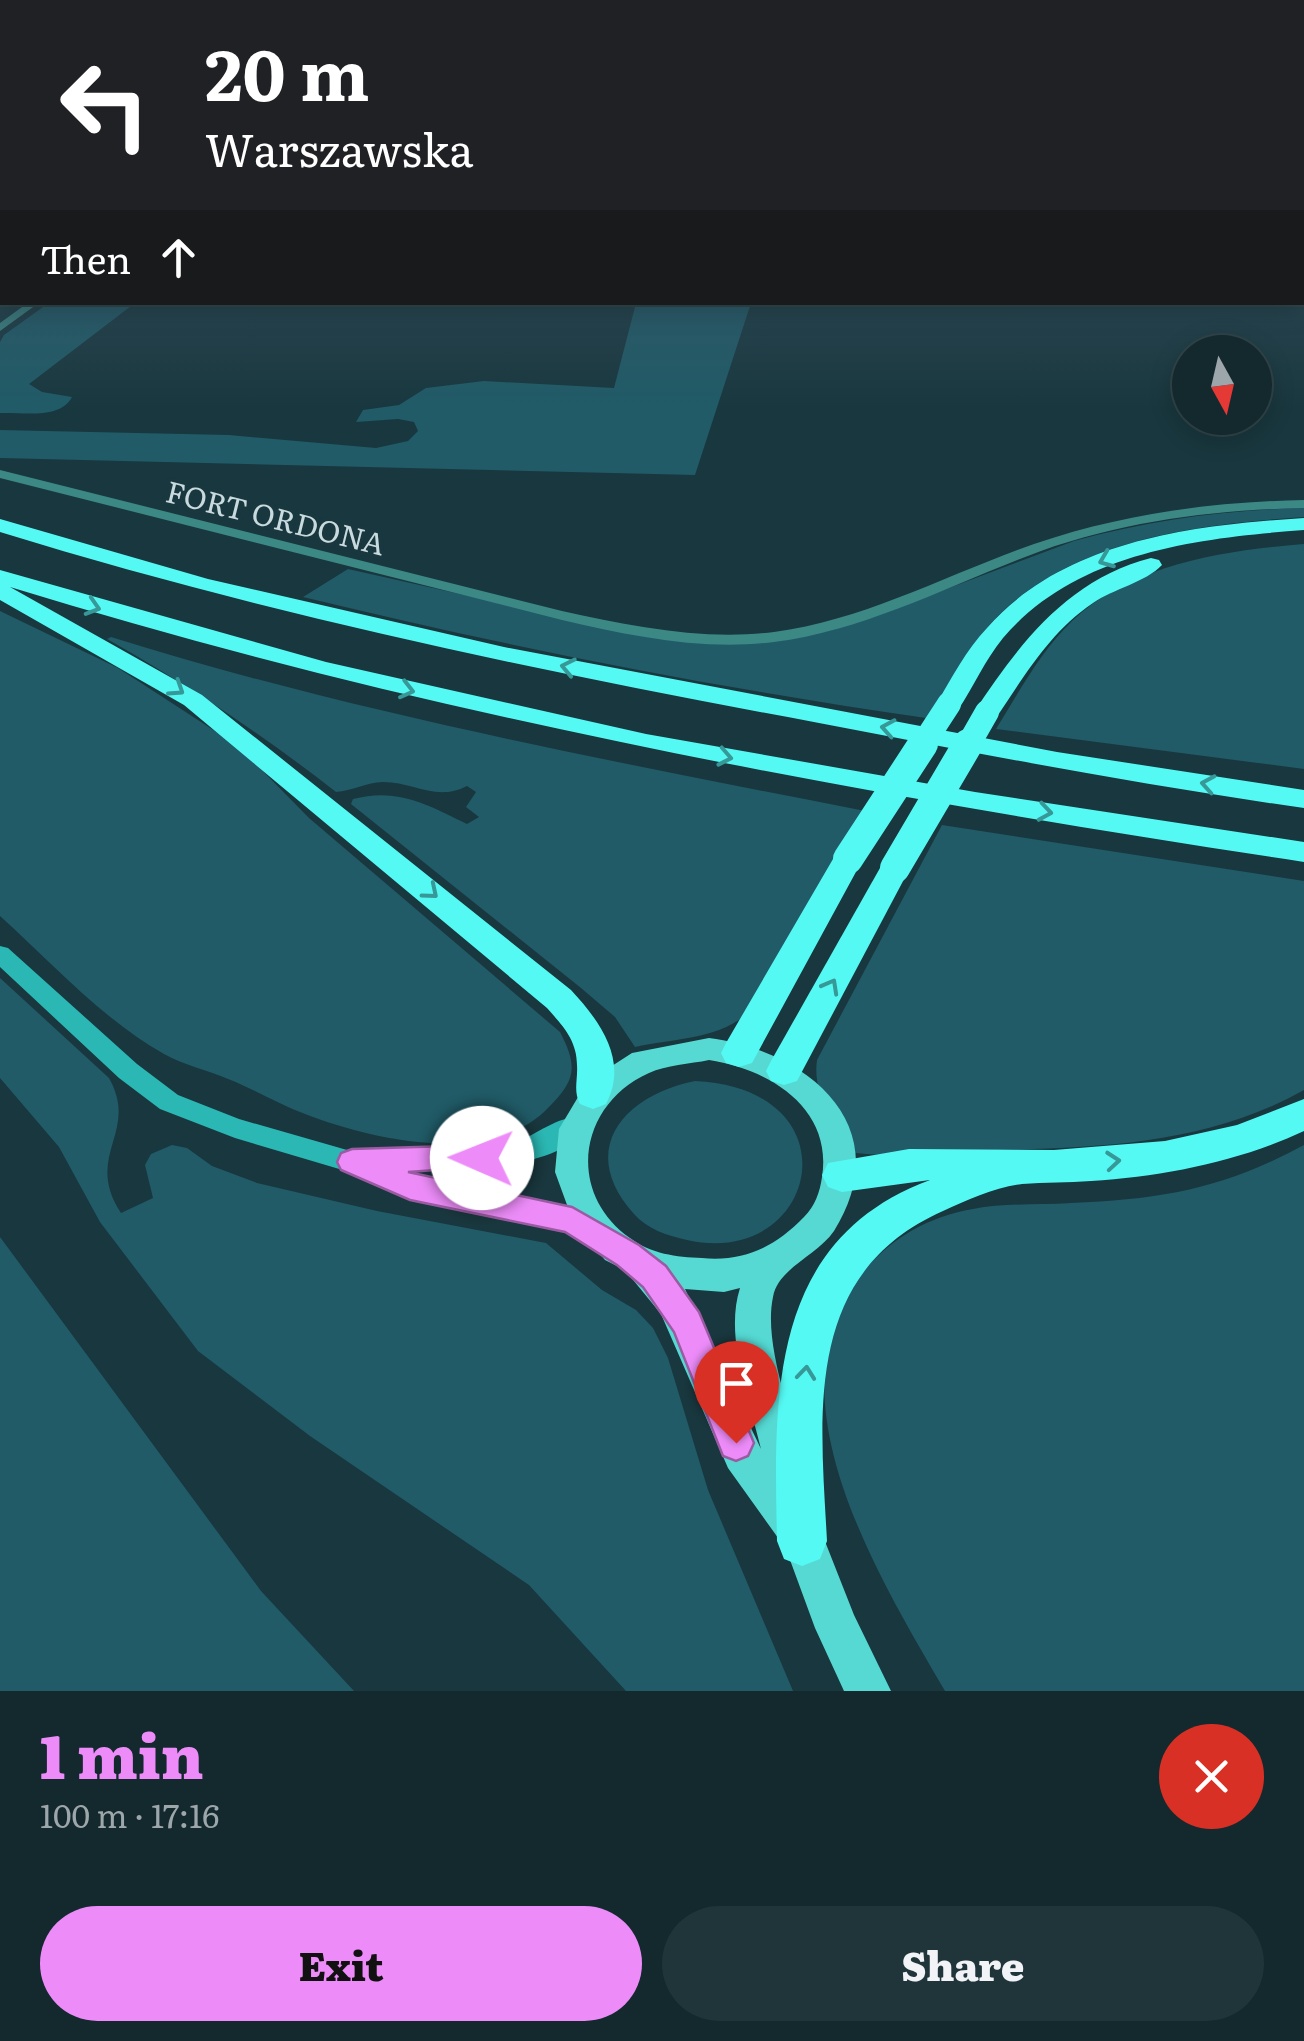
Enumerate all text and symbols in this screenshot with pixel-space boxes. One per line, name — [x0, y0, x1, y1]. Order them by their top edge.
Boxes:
text: 20 m — [205, 19, 370, 123]
icon: left — [40, 40, 170, 170]
text: Warszawska — [205, 114, 474, 181]
text: Then — [40, 229, 131, 286]
icon: ahead — [151, 230, 206, 285]
north arrow — [1172, 335, 1272, 435]
map controls — [1172, 335, 1272, 435]
street label: FORT ORDONA — [162, 468, 390, 564]
one-way arrow — [1098, 548, 1115, 568]
one-way arrow — [84, 595, 101, 616]
one-way arrow — [560, 658, 577, 679]
one-way arrow — [166, 677, 184, 696]
one-way arrow — [398, 678, 415, 699]
one-way arrow — [879, 718, 896, 739]
one-way arrow — [717, 746, 733, 767]
one-way arrow — [1199, 774, 1216, 795]
one-way arrow — [1037, 800, 1054, 821]
one-way arrow — [419, 880, 437, 898]
one-way arrow — [818, 978, 838, 996]
position arrow — [430, 1106, 534, 1210]
one-way arrow — [1106, 1150, 1122, 1172]
pin — [694, 1341, 779, 1444]
icon: arrive — [709, 1356, 764, 1411]
one-way arrow — [795, 1365, 817, 1381]
text: 1 min — [40, 1708, 204, 1797]
button: close — [1159, 1724, 1264, 1829]
text: 100 m · 17:16 — [40, 1790, 219, 1838]
button: Exit — [40, 1906, 642, 2021]
button: Share — [662, 1906, 1264, 2021]

